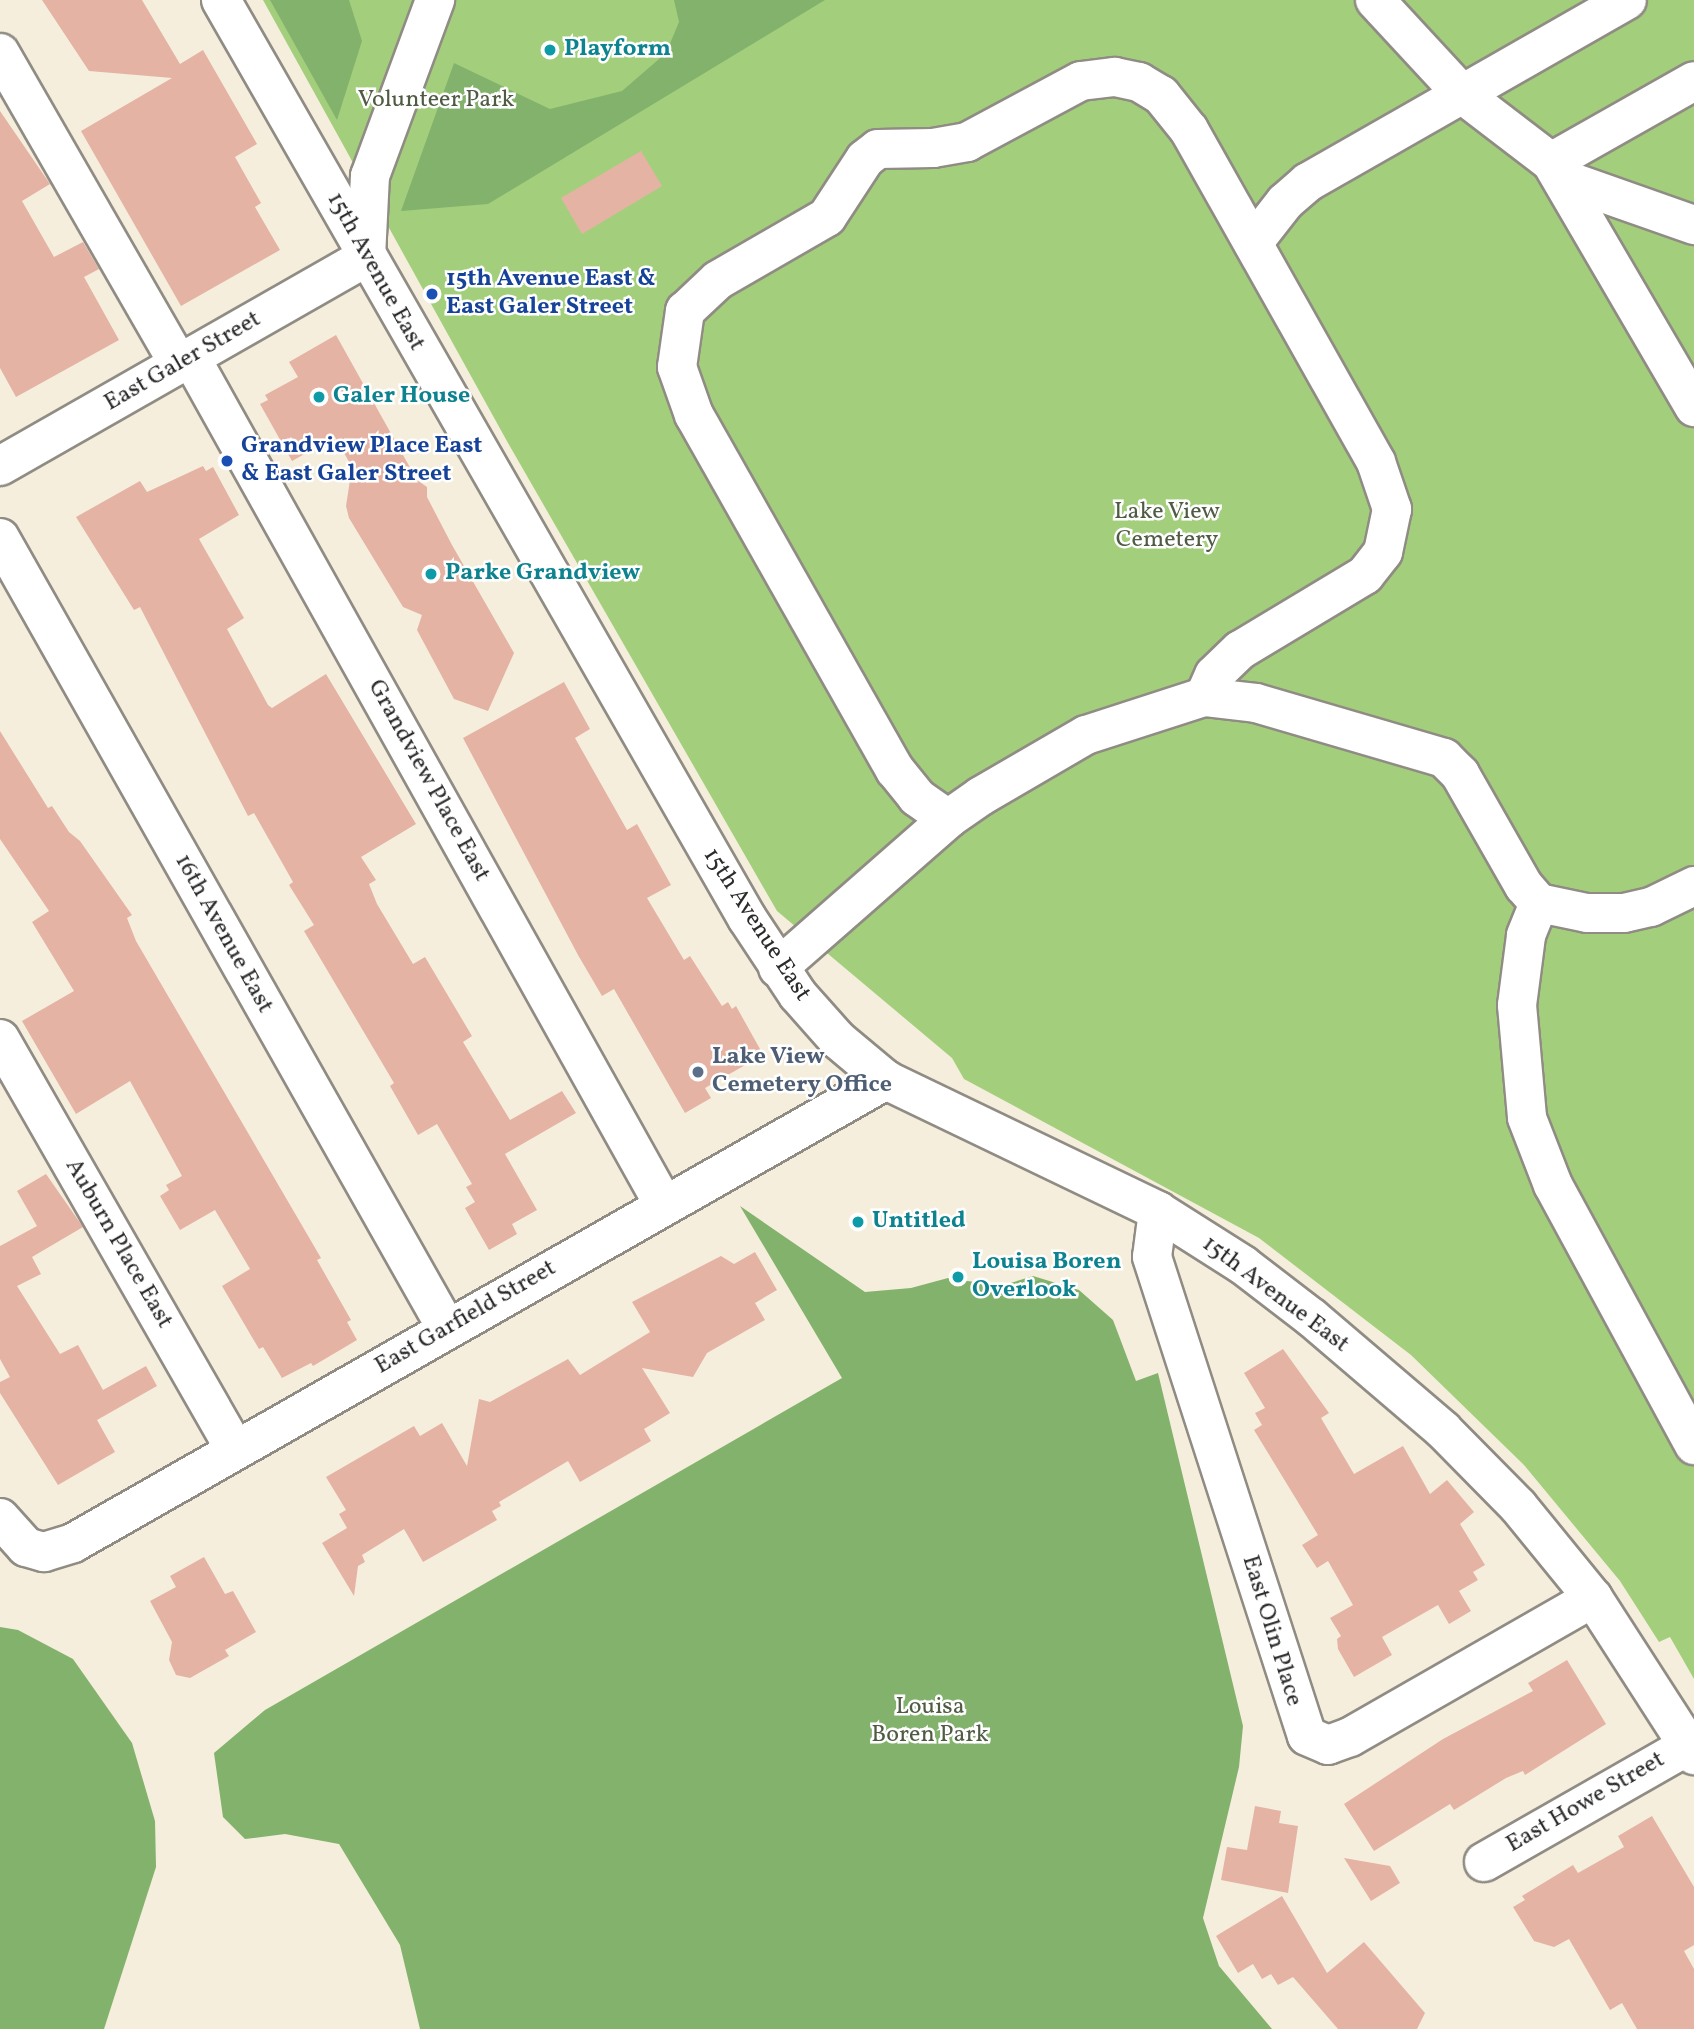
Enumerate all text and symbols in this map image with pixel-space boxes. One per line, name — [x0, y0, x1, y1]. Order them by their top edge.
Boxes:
place label: Playform — [564, 36, 671, 64]
marker: Playform — [542, 42, 558, 58]
park label: Volunteer Park — [358, 87, 514, 115]
street label: 15th Avenue East — [320, 188, 430, 356]
place label: 15th Avenue East & East Galer Street — [446, 266, 656, 322]
marker: 15th Avenue East & East Galer Street — [424, 286, 440, 302]
street label: East Galer Street — [100, 306, 266, 418]
place label: Galer House — [333, 383, 470, 411]
marker: Galer House — [311, 389, 327, 405]
place label: Grandview Place East & East Galer Street — [241, 433, 483, 489]
marker: Grandview Place East & East Galer Street — [219, 453, 235, 469]
park label: Lake View Cemetery — [1114, 499, 1220, 555]
place label: Parke Grandview — [445, 560, 640, 588]
marker: Parke Grandview — [423, 566, 439, 582]
street label: Grandview Place East — [360, 675, 496, 887]
street label: 15th Avenue East — [696, 843, 816, 1007]
street label: 16th Avenue East — [167, 849, 279, 1019]
place label: Lake View Cemetery Office — [712, 1044, 892, 1100]
marker: Lake View Cemetery Office — [690, 1064, 706, 1080]
street label: Auburn Place East — [58, 1154, 178, 1334]
place label: Untitled — [872, 1208, 966, 1236]
marker: Untitled — [850, 1214, 866, 1230]
street label: 15th Avenue East — [1196, 1230, 1354, 1360]
place label: Louisa Boren Overlook — [972, 1249, 1121, 1305]
street label: East Garfield Street — [370, 1254, 562, 1382]
marker: Louisa Boren Overlook — [950, 1269, 966, 1285]
street label: East Olin Place — [1234, 1552, 1308, 1710]
park label: Louisa Boren Park — [871, 1694, 989, 1750]
street label: East Howe Street — [1502, 1746, 1670, 1860]

